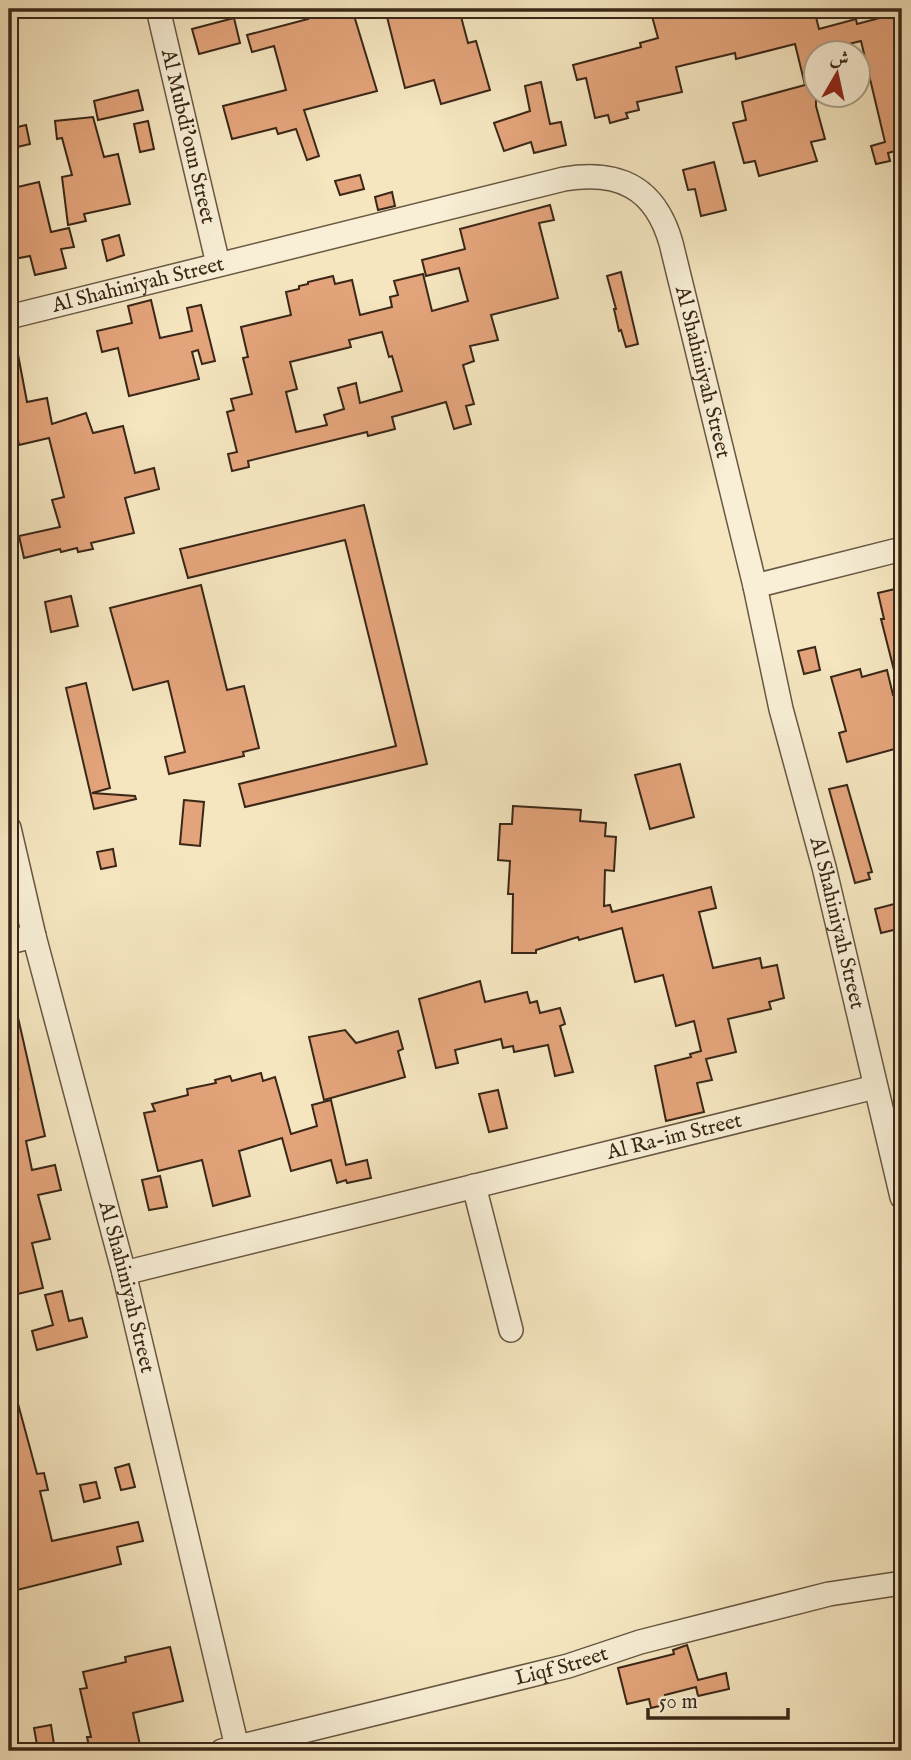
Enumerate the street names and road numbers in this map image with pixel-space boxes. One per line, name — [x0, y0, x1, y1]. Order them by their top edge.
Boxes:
street label: Al Mubdi'oun Street — [154, 45, 222, 227]
street label: Al Shahiniyah Street — [48, 251, 227, 320]
street label: Al Shahiniyah Street — [668, 282, 737, 461]
street label: Al Shahiniyah Street — [803, 833, 871, 1012]
street label: Al Ra-im Street — [603, 1107, 745, 1167]
street label: Al Shahiniyah Street — [92, 1197, 161, 1376]
street label: Liqf Street — [512, 1640, 612, 1692]

